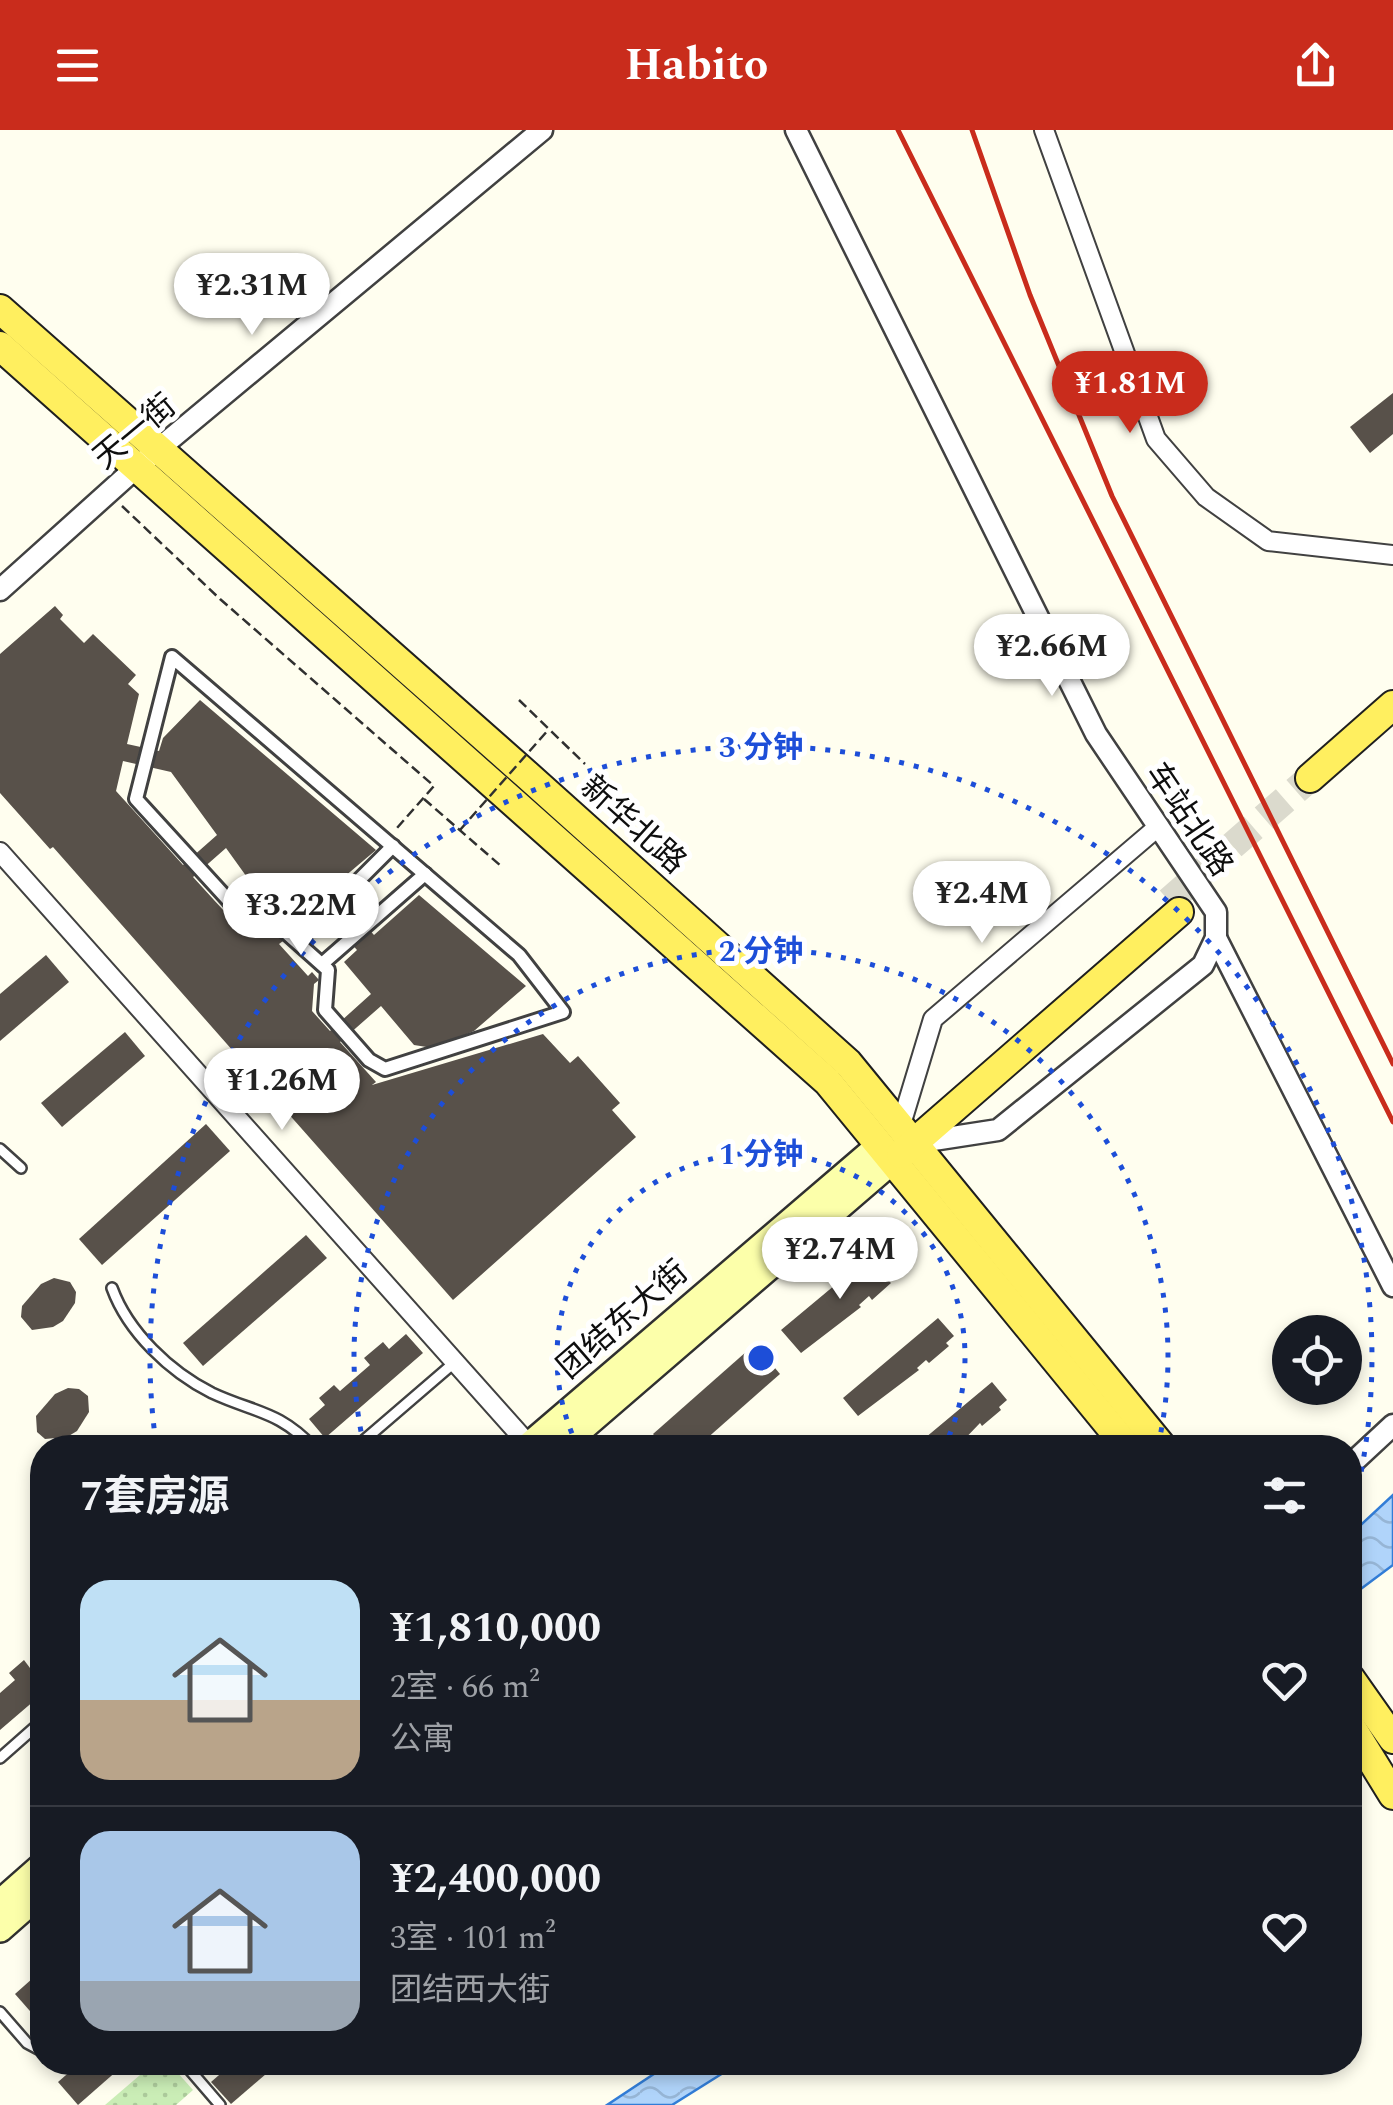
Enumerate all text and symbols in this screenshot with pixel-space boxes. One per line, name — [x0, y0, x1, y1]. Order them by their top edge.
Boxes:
text: Habito — [625, 31, 768, 100]
icon: menu — [50, 38, 105, 93]
icon: share — [1288, 38, 1343, 93]
pin: ¥2.31M — [171, 253, 333, 338]
text: ¥2.31M — [196, 261, 308, 310]
pin: ¥1.81M — [1049, 351, 1211, 436]
text: ¥1.81M — [1074, 359, 1186, 408]
street label: 天一街 — [82, 383, 187, 482]
pin: ¥2.66M — [971, 614, 1133, 699]
text: ¥2.66M — [996, 622, 1108, 671]
text: 3 分钟 — [719, 725, 803, 771]
street label: 车站北路 — [1133, 753, 1245, 887]
street label: 新华北路 — [569, 764, 697, 886]
pin: ¥2.4M — [912, 861, 1052, 946]
text: ¥2.4M — [935, 869, 1029, 918]
pin: ¥3.22M — [220, 873, 382, 958]
text: ¥3.22M — [245, 881, 357, 930]
text: 2 分钟 — [719, 929, 803, 975]
pin: ¥1.26M — [201, 1048, 363, 1133]
text: ¥1.26M — [226, 1056, 338, 1105]
text: 1 分钟 — [719, 1132, 803, 1178]
pin: ¥2.74M — [759, 1217, 921, 1302]
text: ¥2.74M — [784, 1225, 896, 1274]
street label: 团结东大街 — [547, 1249, 699, 1391]
map controls — [1272, 1315, 1362, 1405]
button: locate — [1272, 1315, 1362, 1405]
centre of rings — [743, 1340, 779, 1376]
text: 7套房源 — [80, 1466, 230, 1529]
icon: filters — [1257, 1468, 1312, 1523]
text: ¥1,810,000 — [390, 1597, 601, 1660]
icon: home — [160, 1620, 280, 1740]
icon: heart — [1257, 1653, 1312, 1708]
text: 2室 · 66 m² — [390, 1663, 540, 1712]
text: 公寓 — [390, 1715, 454, 1764]
text: ¥2,400,000 — [390, 1848, 601, 1911]
icon: home — [160, 1871, 280, 1991]
icon: heart — [1257, 1904, 1312, 1959]
text: 3室 · 101 m² — [390, 1914, 556, 1963]
text: 团结西大街 — [390, 1966, 550, 2015]

